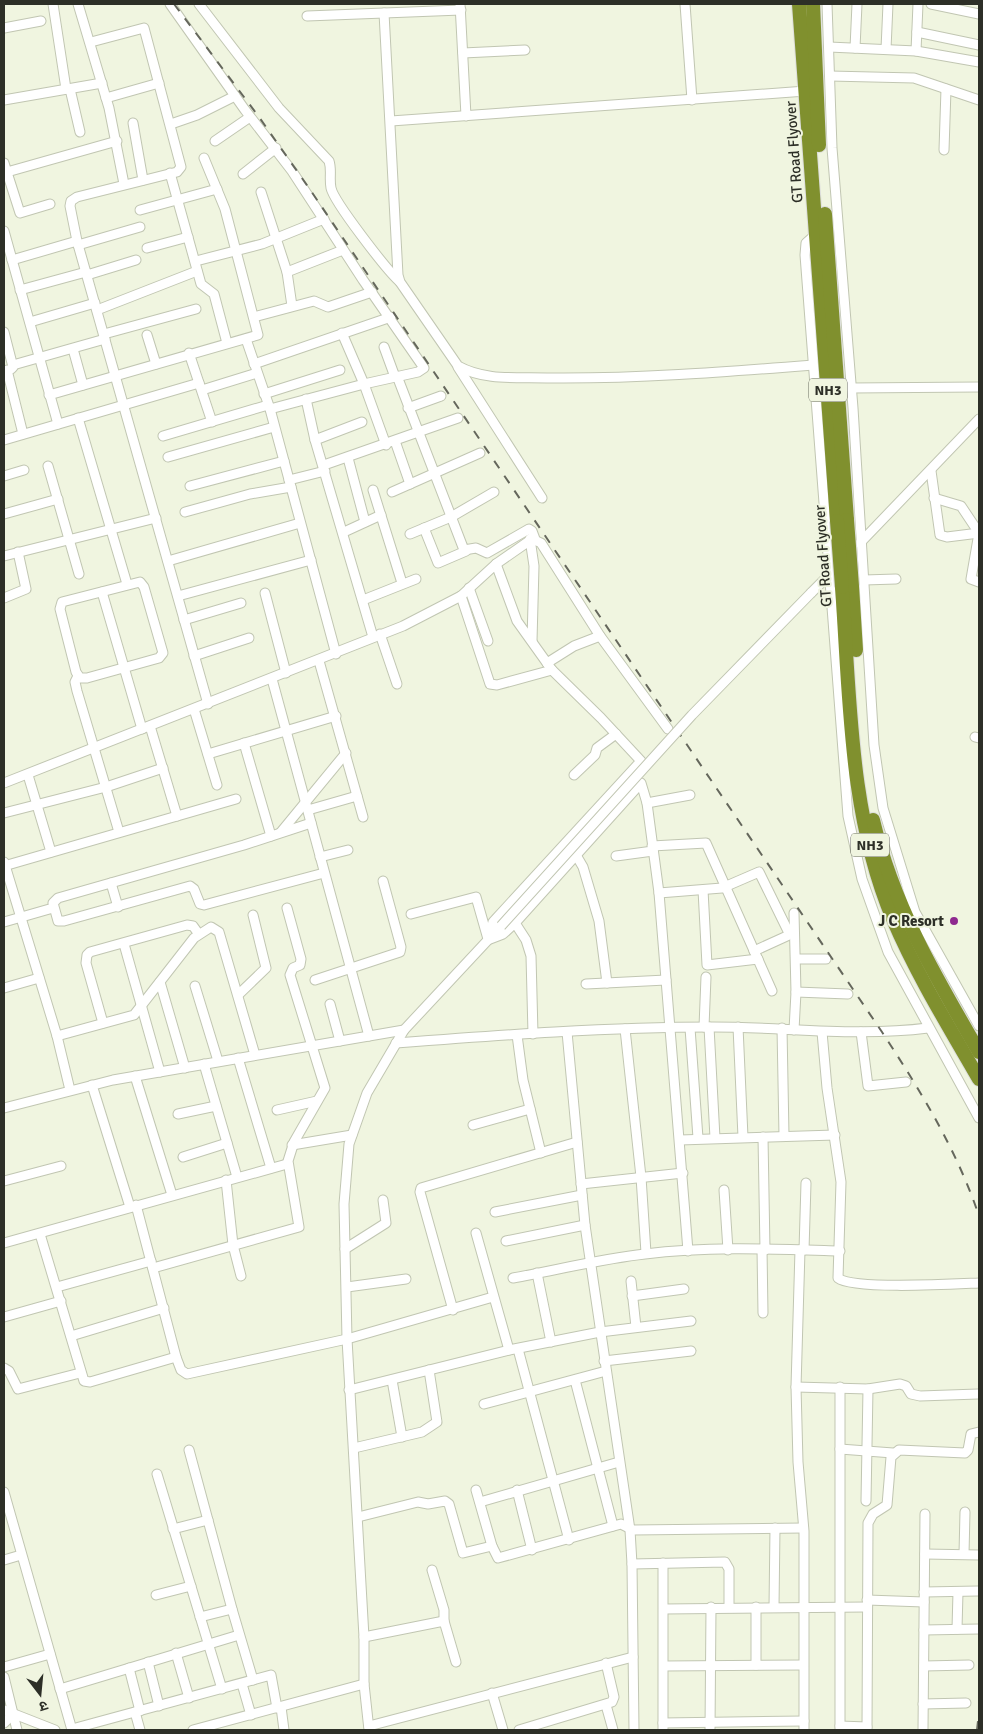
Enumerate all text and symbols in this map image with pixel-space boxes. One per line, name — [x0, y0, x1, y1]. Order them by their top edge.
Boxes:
street label: GT Road Flyover — [781, 100, 807, 203]
road number: NH3 — [809, 378, 847, 402]
street label: GT Road Flyover — [810, 504, 836, 607]
road number: NH3 — [851, 834, 889, 856]
place label: J C Resort — [878, 912, 944, 930]
marker: J C Resort — [948, 915, 960, 927]
north arrow — [15, 1669, 65, 1719]
text: उ — [36, 1697, 50, 1716]

